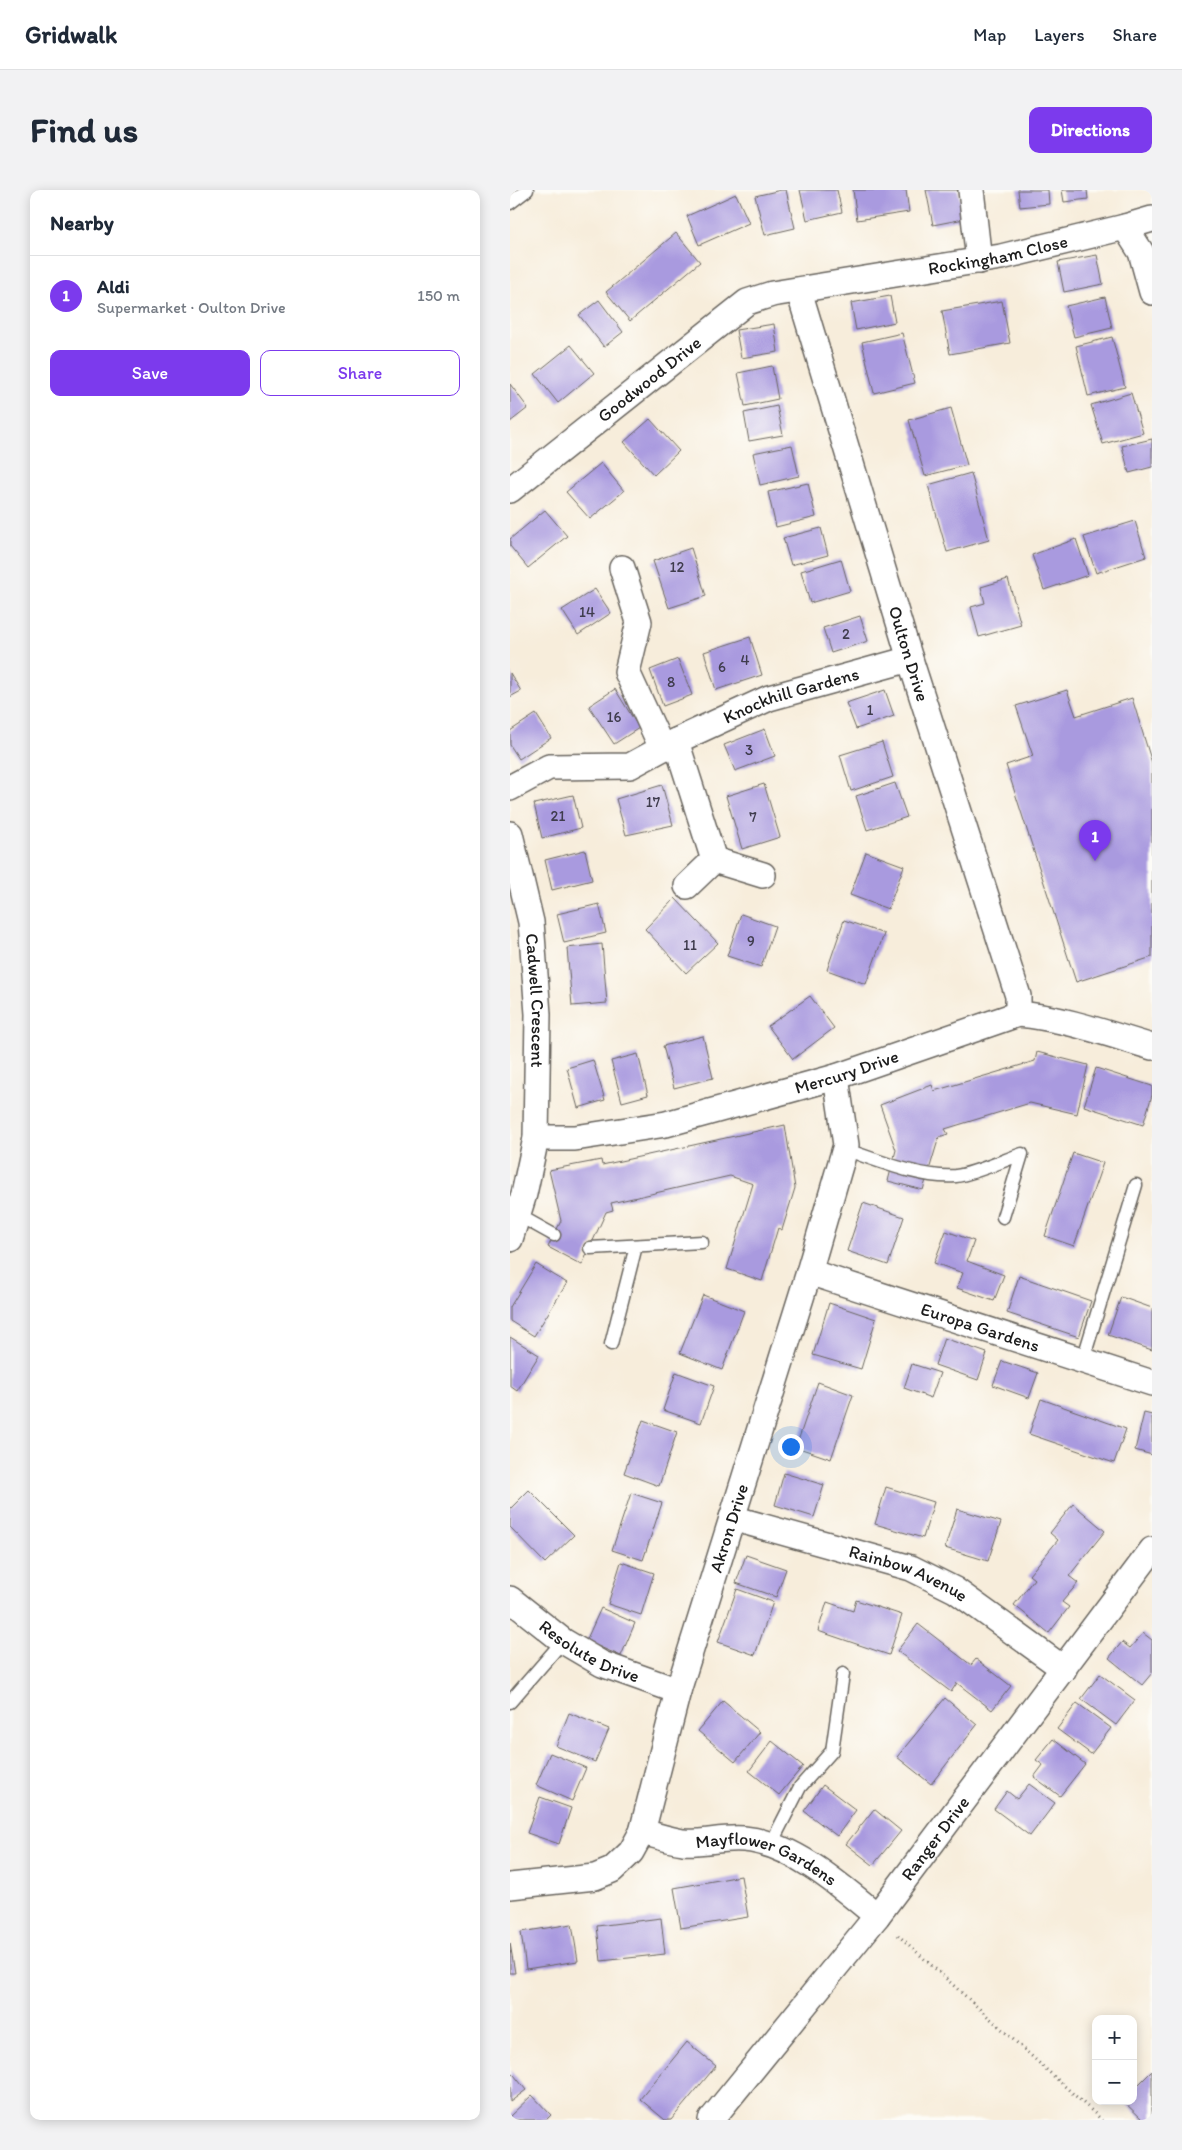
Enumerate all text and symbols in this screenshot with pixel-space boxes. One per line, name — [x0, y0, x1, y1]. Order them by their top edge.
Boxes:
text: Gridwalk — [25, 20, 117, 49]
text: Map — [973, 24, 1006, 46]
text: Layers — [1034, 24, 1084, 46]
text: Share — [1112, 24, 1157, 46]
button: Directions — [1029, 107, 1152, 153]
text: Find us — [30, 109, 138, 151]
text: Nearby — [50, 210, 114, 235]
street label: Rockingham Close — [926, 230, 1070, 280]
text: Aldi — [97, 275, 130, 298]
text: 1 — [62, 286, 70, 305]
text: 150 m — [417, 286, 460, 305]
text: Supermarket · Oulton Drive — [97, 298, 286, 317]
street label: Goodwood Drive — [593, 332, 706, 427]
button: Save — [50, 350, 250, 396]
button: Share — [260, 350, 460, 396]
house number: 12 — [670, 558, 685, 576]
house number: 14 — [579, 603, 595, 621]
street label: Oulton Drive — [884, 603, 934, 704]
house number: 2 — [842, 625, 850, 643]
house number: 4 — [740, 651, 750, 669]
house number: 6 — [718, 658, 726, 676]
street label: Knockhill Gardens — [720, 663, 862, 729]
house number: 8 — [667, 673, 675, 691]
house number: 1 — [867, 701, 874, 719]
house number: 16 — [607, 708, 622, 726]
house number: 3 — [745, 741, 753, 759]
house number: 17 — [646, 793, 661, 811]
house number: 21 — [551, 807, 565, 825]
house number: 7 — [749, 808, 757, 826]
pin: 1 — [1079, 820, 1111, 861]
street label: Cadwell Crescent — [521, 932, 549, 1068]
house number: 9 — [747, 932, 755, 950]
house number: 11 — [683, 936, 697, 954]
street label: Mercury Drive — [792, 1045, 901, 1099]
street label: Europa Gardens — [918, 1298, 1042, 1357]
your location — [778, 1434, 804, 1460]
street label: Akron Drive — [705, 1481, 753, 1575]
street label: Rainbow Avenue — [846, 1540, 972, 1607]
street label: Resolute Drive — [535, 1615, 642, 1687]
street label: Ranger Drive — [896, 1792, 974, 1885]
street label: Mayflower Gardens — [695, 1828, 841, 1891]
map controls — [1092, 2015, 1137, 2105]
button: + — [1092, 2015, 1137, 2060]
button: − — [1092, 2060, 1137, 2105]

